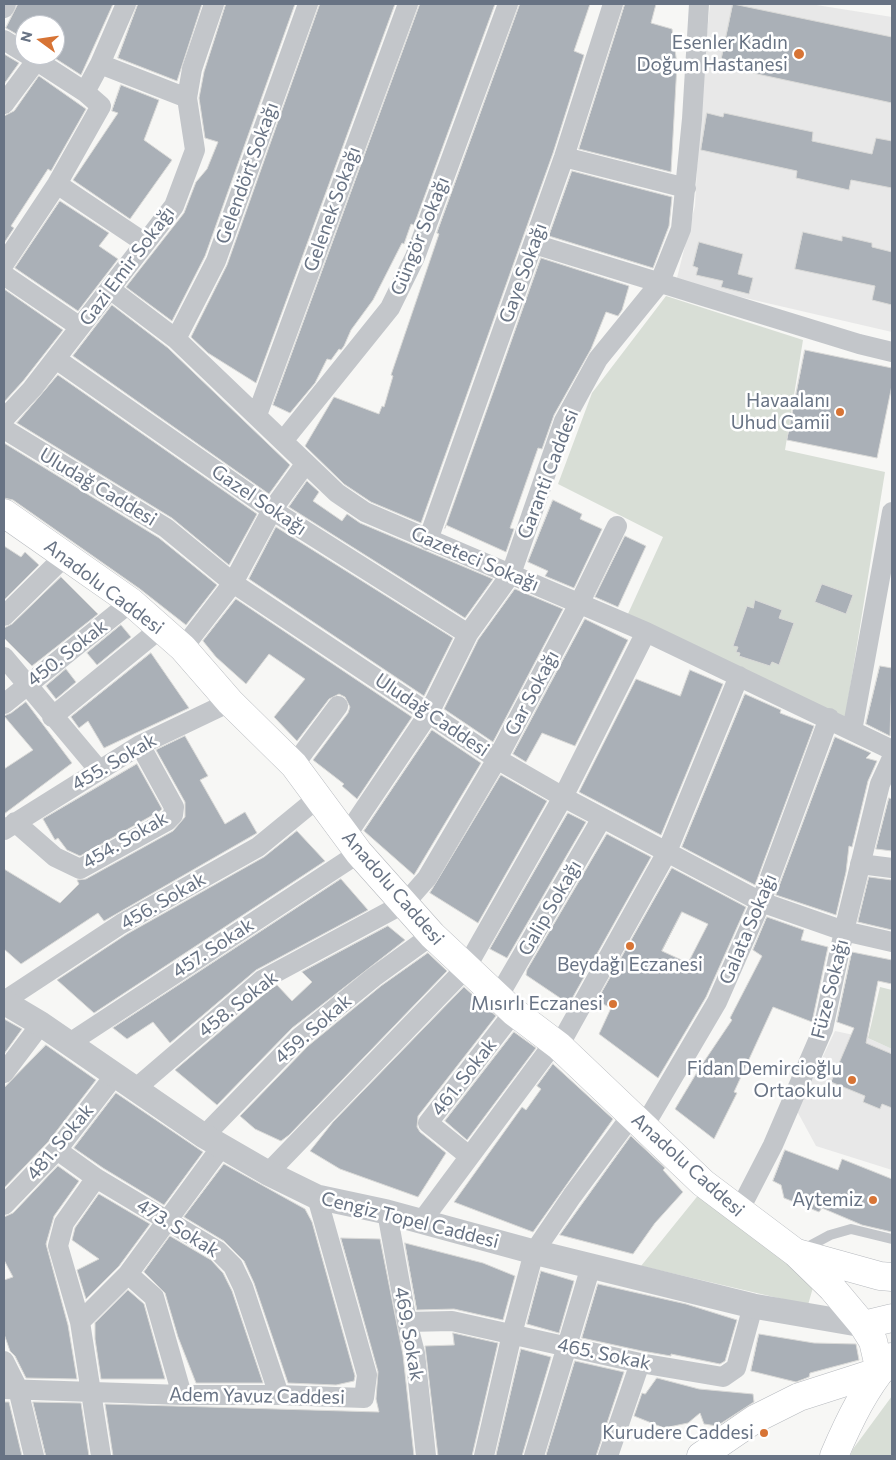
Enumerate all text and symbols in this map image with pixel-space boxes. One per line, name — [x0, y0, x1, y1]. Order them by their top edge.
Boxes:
north arrow — [15, 15, 65, 65]
text: N — [16, 29, 35, 44]
place label: Esenler Kadın Doğum Hastanesi — [637, 32, 788, 76]
marker: Esenler Kadın Doğum Hastanesi — [792, 47, 806, 61]
street label: Gelendört Sokağı — [211, 99, 283, 247]
street label: Gelenek Sokağı — [299, 143, 365, 275]
street label: Güngör Sokağı — [386, 173, 454, 299]
street label: Gazi Emir Sokağı — [75, 202, 179, 330]
street label: Gaye Sokağı — [494, 220, 552, 326]
place label: Havaalanı Uhud Camii — [731, 390, 830, 434]
street label: Garanti Caddesi — [513, 406, 583, 542]
marker: Havaalanı Uhud Camii — [834, 406, 846, 418]
street label: Uludağ Caddesi — [35, 443, 161, 531]
street label: Gazel Sokağı — [207, 460, 311, 540]
street label: Gazeteci Sokağı — [408, 522, 542, 596]
street label: Anadolu Caddesi — [40, 535, 168, 639]
street label: 450. Sokak — [22, 615, 112, 691]
street label: Gar Sokağı — [500, 647, 564, 739]
street label: Uludağ Caddesi — [371, 668, 493, 762]
street label: 455. Sokak — [68, 729, 160, 795]
street label: 454. Sokak — [78, 806, 172, 874]
street label: Anadolu Caddesi — [337, 826, 449, 950]
street label: Galip Sokağı — [514, 856, 586, 960]
street label: 456. Sokak — [116, 867, 210, 935]
street label: Galata Sokağı — [714, 870, 782, 988]
street label: 457. Sokak — [168, 913, 258, 983]
street label: Füze Sokağı — [807, 937, 853, 1041]
marker: Beydağı Eczanesi — [624, 940, 636, 952]
place label: Beydağı Eczanesi — [557, 954, 703, 976]
street label: 458. Sokak — [194, 966, 282, 1042]
street label: 459. Sokak — [270, 989, 356, 1069]
place label: Mısırlı Eczanesi — [471, 993, 603, 1015]
marker: Mısırlı Eczanesi — [607, 998, 619, 1010]
street label: 461. Sokak — [427, 1034, 501, 1120]
place label: Fidan Demircioğlu Ortaokulu — [687, 1058, 842, 1102]
marker: Fidan Demircioğlu Ortaokulu — [846, 1074, 858, 1086]
street label: 481. Sokak — [22, 1099, 98, 1185]
street label: Anadolu Caddesi — [627, 1108, 749, 1222]
street label: Cengiz Topel Caddesi — [319, 1187, 501, 1253]
place label: Aytemiz — [792, 1189, 863, 1211]
street label: 473. Sokak — [133, 1194, 223, 1262]
marker: Aytemiz — [867, 1194, 879, 1206]
street label: 469. Sokak — [390, 1285, 428, 1383]
street label: 465. Sokak — [555, 1333, 653, 1375]
street label: Adem Yavuz Caddesi — [169, 1383, 345, 1409]
place label: Kurudere Caddesi — [602, 1422, 754, 1444]
marker: Kurudere Caddesi — [758, 1427, 770, 1439]

